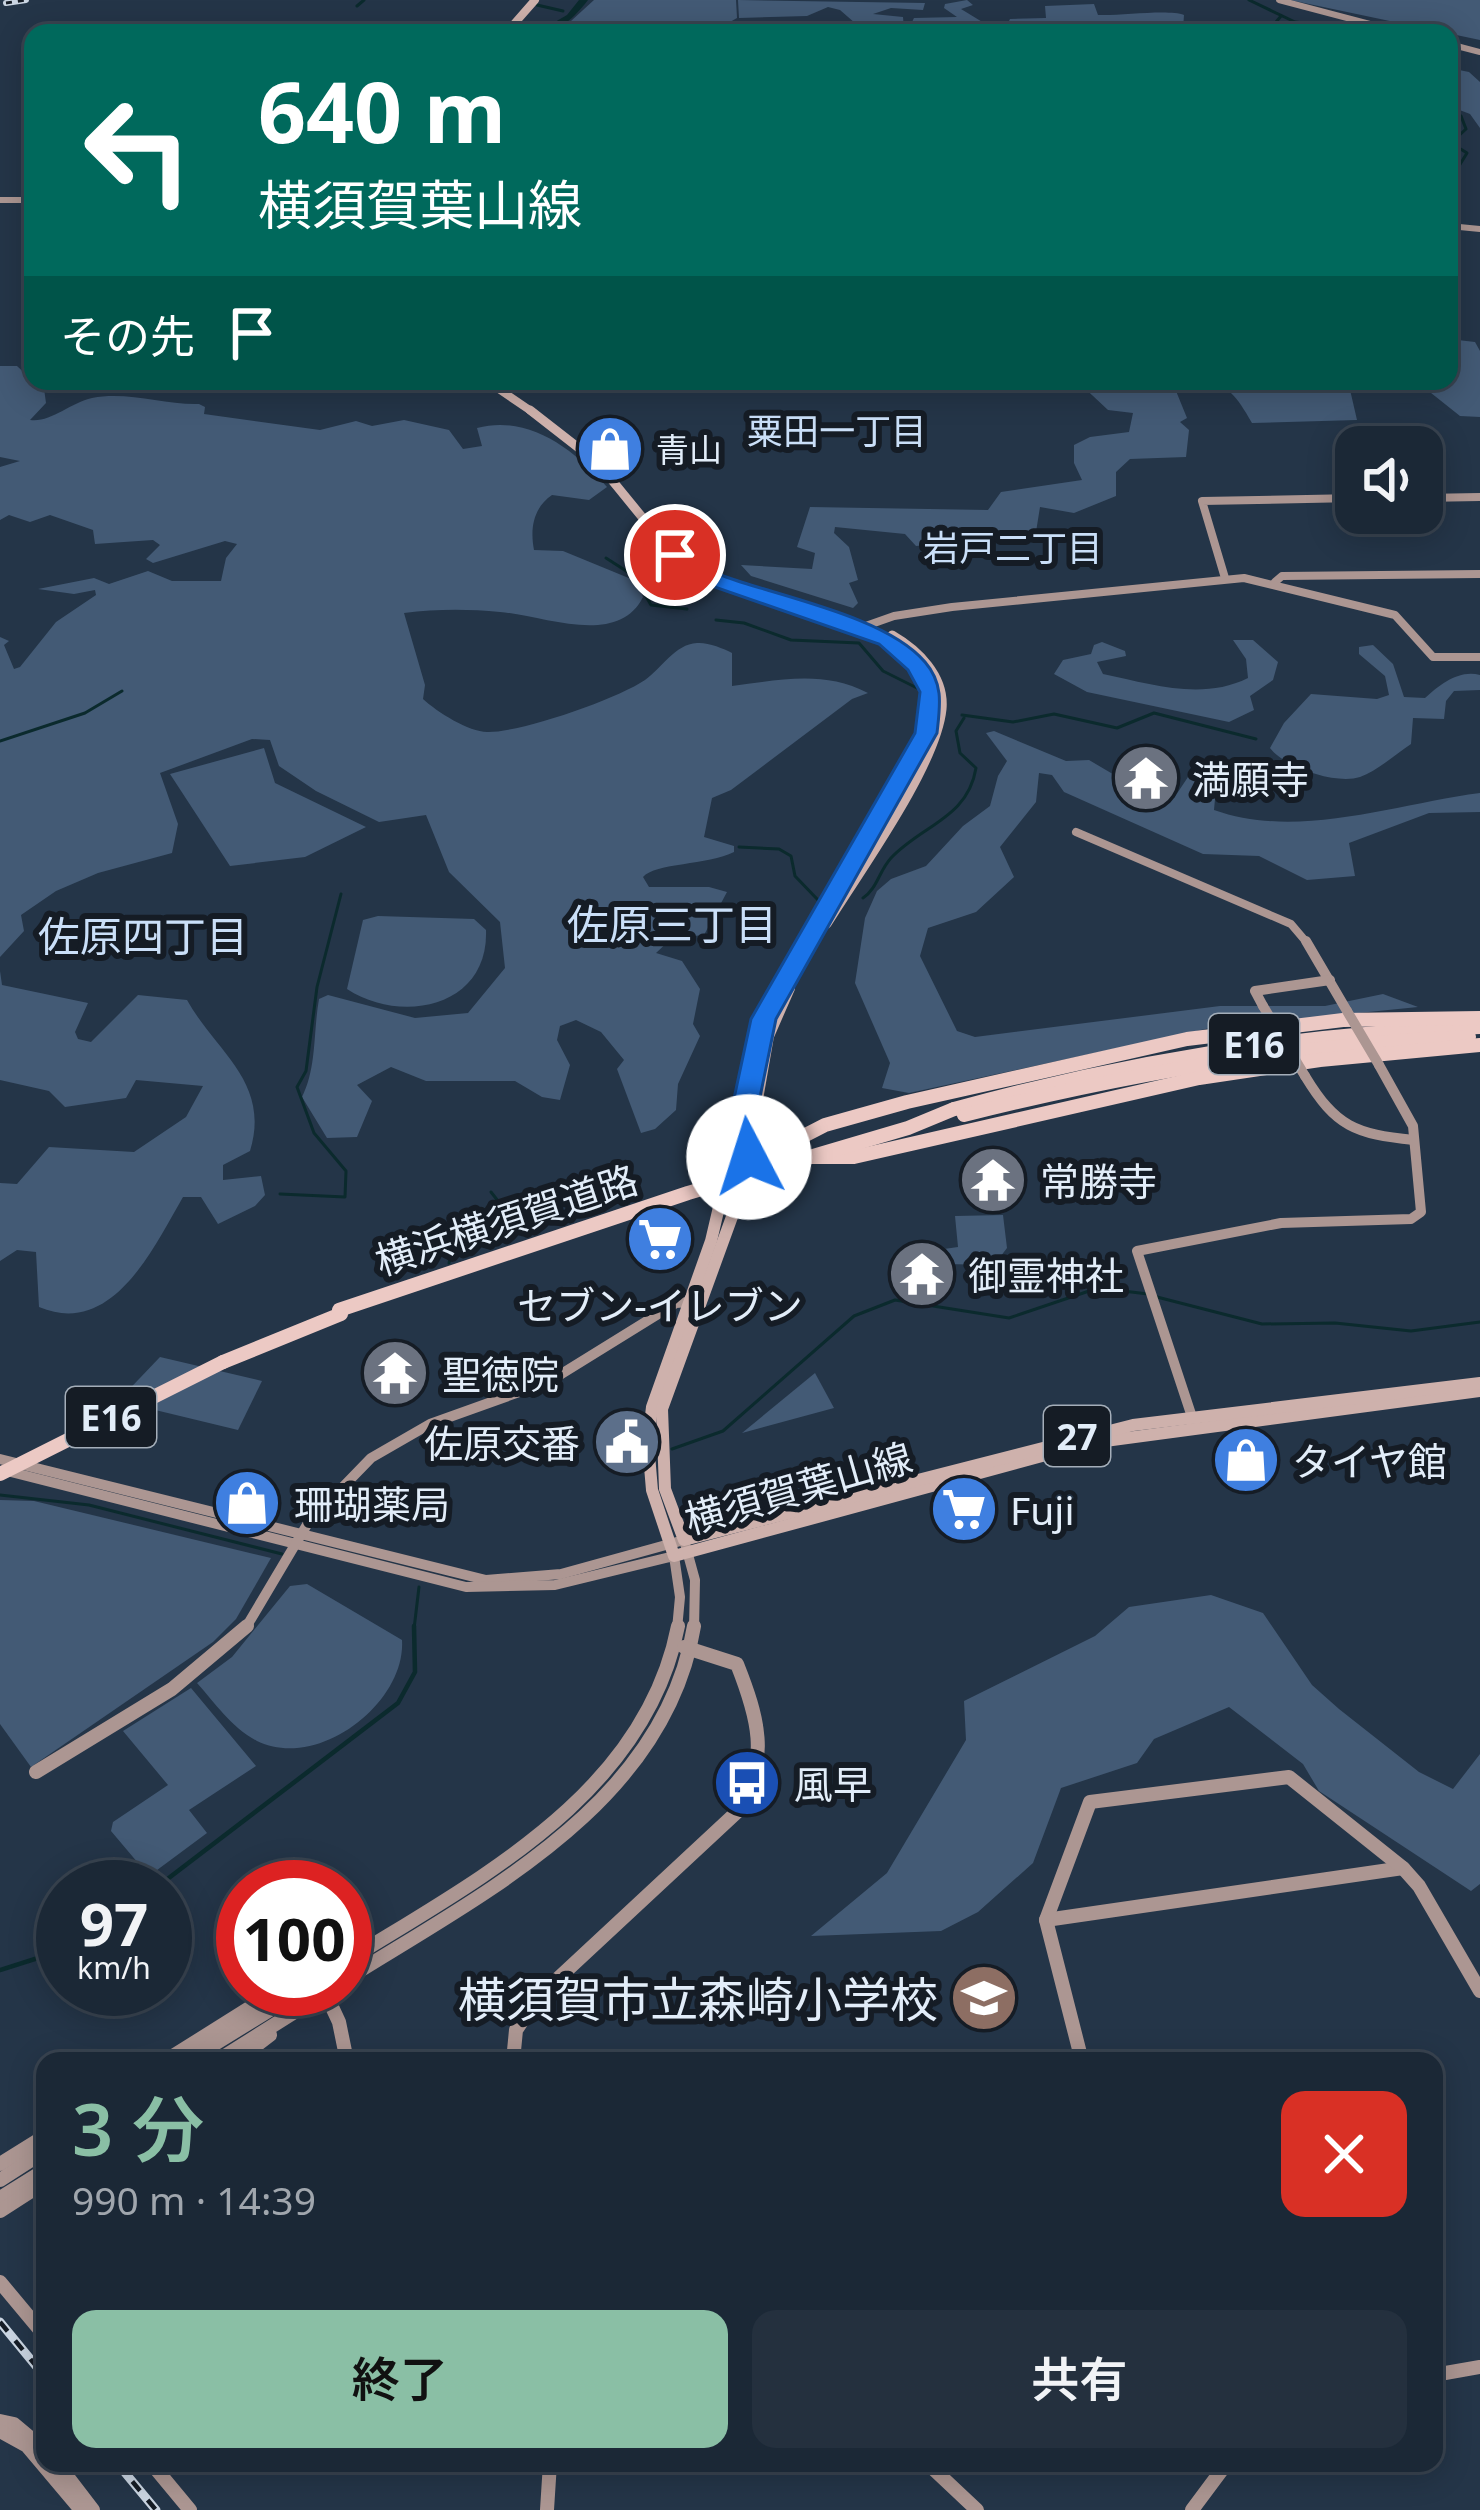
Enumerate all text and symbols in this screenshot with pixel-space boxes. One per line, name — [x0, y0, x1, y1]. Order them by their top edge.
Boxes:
text: 640 m — [258, 53, 506, 168]
icon: left — [60, 72, 216, 228]
text: 横須賀葉山線 — [258, 167, 582, 241]
icon: arrive — [219, 300, 285, 366]
text: その先 — [60, 305, 195, 366]
district label: 粟田一丁目 — [747, 406, 927, 455]
shop icon: 青山 — [575, 414, 645, 484]
map controls — [1335, 426, 1443, 534]
button: sound — [1335, 426, 1443, 534]
place label: 青山 — [656, 427, 722, 472]
pin — [624, 504, 726, 606]
icon: arrive — [642, 522, 708, 588]
district label: 岩戸二丁目 — [923, 523, 1103, 572]
temple icon: 満願寺 — [1111, 743, 1181, 813]
place label: 満願寺 — [1192, 752, 1309, 805]
district label: 佐原三丁目 — [567, 895, 777, 952]
district label: 佐原四丁目 — [38, 907, 248, 964]
road number: E16 — [1209, 1014, 1299, 1074]
position arrow — [686, 1094, 812, 1220]
temple icon: 常勝寺 — [958, 1145, 1028, 1215]
street label: 横浜横須賀道路 — [368, 1152, 644, 1286]
place label: 常勝寺 — [1040, 1154, 1157, 1207]
supermarket icon: セブン-イレブン — [625, 1204, 695, 1274]
temple icon: 御霊神社 — [887, 1239, 957, 1309]
place label: 御霊神社 — [968, 1248, 1124, 1301]
place label: セブン-イレブン — [517, 1278, 803, 1331]
temple icon: 聖徳院 — [360, 1338, 430, 1408]
place label: 聖徳院 — [442, 1347, 559, 1400]
road number: E16 — [66, 1387, 156, 1447]
road number: 27 — [1044, 1406, 1110, 1466]
public building icon: 佐原交番 — [592, 1407, 662, 1477]
place label: 佐原交番 — [424, 1416, 580, 1469]
shop icon: タイヤ館 — [1211, 1425, 1281, 1495]
street label: 横須賀葉山線 — [678, 1429, 918, 1545]
place label: タイヤ館 — [1292, 1434, 1447, 1487]
shop icon: 珊瑚薬局 — [212, 1468, 282, 1538]
supermarket icon: Fuji — [929, 1474, 999, 1544]
place label: 珊瑚薬局 — [294, 1477, 450, 1530]
place label: Fuji — [1010, 1483, 1074, 1536]
bus stop icon: 風早 — [712, 1748, 782, 1818]
place label: 風早 — [794, 1757, 872, 1810]
speed limit sign: 100 — [216, 1860, 372, 2016]
text: 97 — [80, 1882, 148, 1964]
text: km/h — [77, 1947, 151, 1988]
school or university icon: 横須賀市立森崎小学校 — [949, 1963, 1019, 2033]
place label: 横須賀市立森崎小学校 — [458, 1966, 938, 2031]
text: 3 分 — [72, 2079, 204, 2177]
button: close — [1281, 2091, 1407, 2217]
text: 990 m · 14:39 — [72, 2173, 316, 2226]
button: 終了 — [72, 2310, 728, 2448]
button: 共有 — [752, 2310, 1407, 2448]

